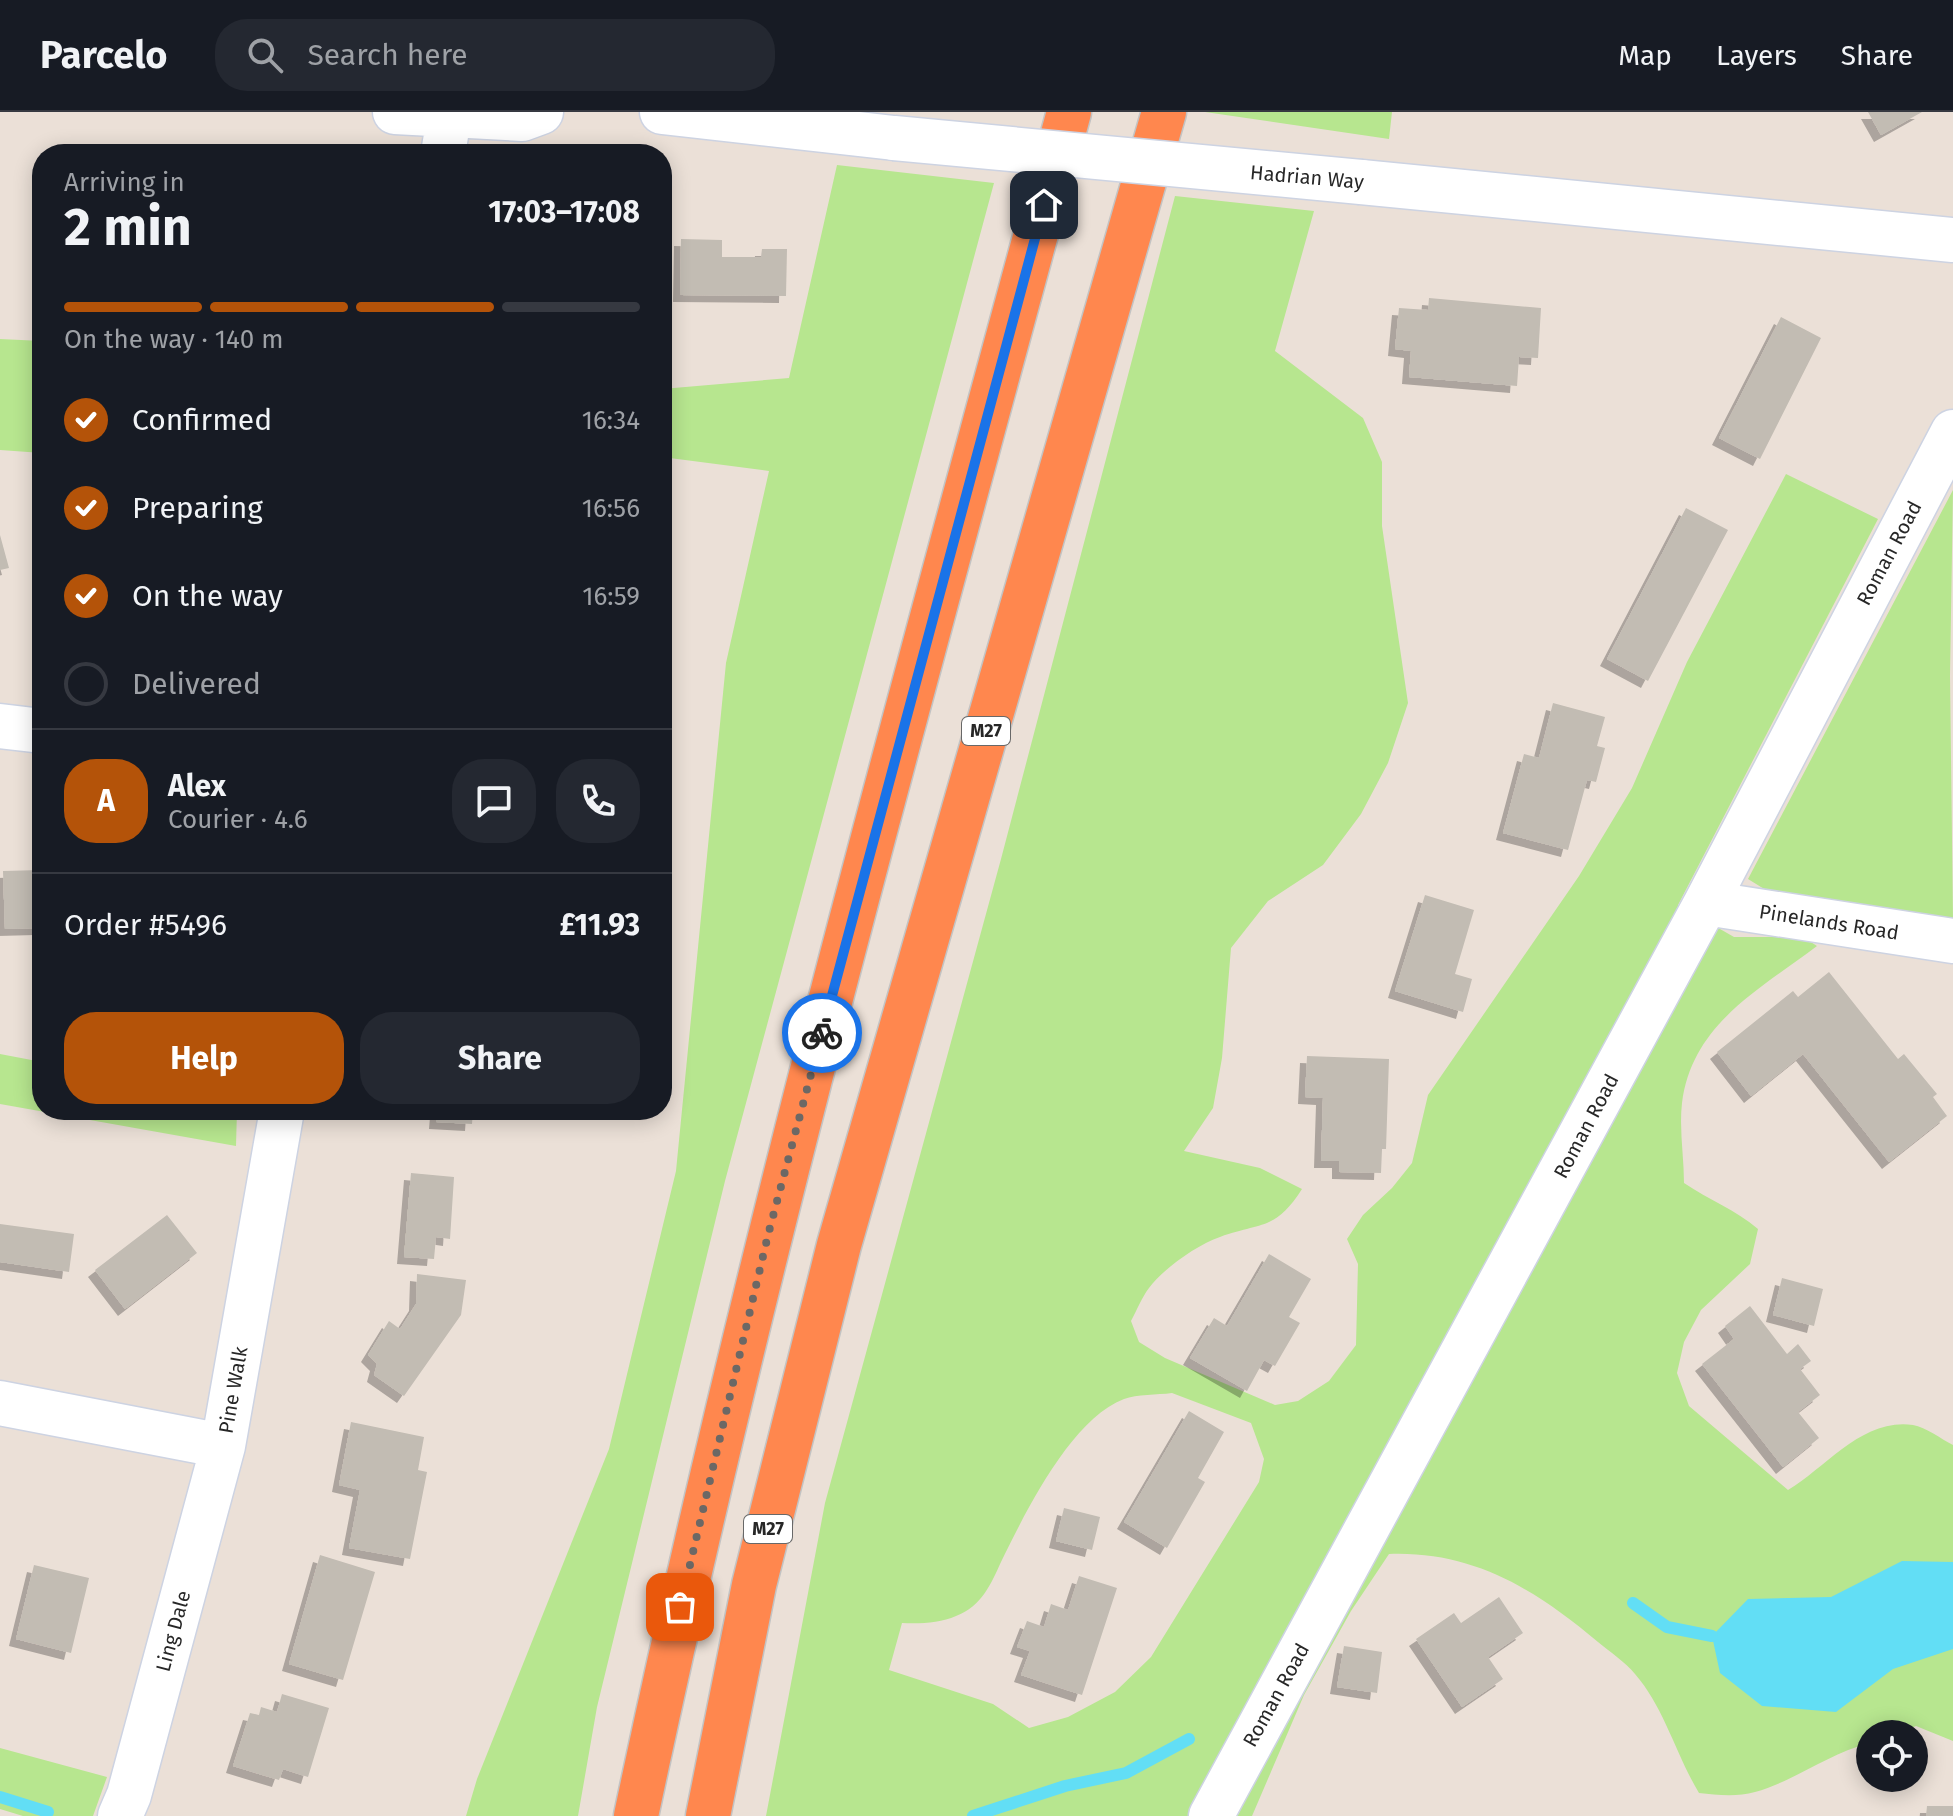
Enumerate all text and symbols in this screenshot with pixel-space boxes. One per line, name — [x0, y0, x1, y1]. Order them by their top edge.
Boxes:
search box — [215, 19, 775, 91]
text: Parcelo — [40, 32, 167, 78]
icon: search — [243, 33, 287, 77]
text: Search here — [307, 37, 468, 73]
text: Map — [1618, 39, 1672, 72]
text: Layers — [1716, 39, 1797, 72]
text: Share — [1841, 39, 1913, 72]
street label: Hadrian Way — [1249, 160, 1365, 194]
text: Arriving in — [64, 167, 185, 198]
pin — [1010, 171, 1078, 239]
icon: home — [1022, 183, 1066, 227]
text: 17:03–17:08 — [488, 194, 640, 230]
text: 2 min — [64, 196, 192, 259]
text: On the way · 140 m — [64, 324, 283, 355]
icon: check — [64, 398, 108, 442]
text: Confirmed — [132, 402, 272, 438]
text: 16:34 — [582, 405, 640, 436]
icon: check — [64, 486, 108, 530]
text: Preparing — [132, 490, 263, 526]
text: 16:56 — [582, 493, 640, 524]
street label: Roman Road — [1851, 497, 1927, 609]
icon: check — [64, 574, 108, 618]
text: On the way — [132, 578, 283, 614]
text: 16:59 — [582, 581, 640, 612]
text: Delivered — [132, 666, 261, 702]
road number: M27 — [962, 717, 1010, 745]
button: chat — [452, 759, 536, 843]
button: phone — [556, 759, 640, 843]
text: Alex — [168, 768, 226, 804]
text: A — [97, 783, 115, 819]
text: Courier · 4.6 — [168, 804, 308, 835]
street label: Pinelands Road — [1758, 899, 1900, 945]
text: Order #5496 — [64, 907, 227, 943]
text: £11.93 — [559, 907, 640, 943]
courier — [782, 993, 862, 1073]
icon: bike — [800, 1011, 844, 1055]
button: Help — [64, 1012, 344, 1104]
button: Share — [360, 1012, 640, 1104]
street label: Roman Road — [1548, 1070, 1624, 1182]
street label: Pine Walk — [214, 1344, 253, 1435]
road number: M27 — [744, 1515, 792, 1543]
pin — [646, 1573, 714, 1641]
icon: bag — [658, 1585, 702, 1629]
street label: Ling Dale — [151, 1588, 195, 1674]
street label: Roman Road — [1238, 1639, 1314, 1751]
map controls — [1856, 1720, 1928, 1792]
button: locate — [1856, 1720, 1928, 1792]

